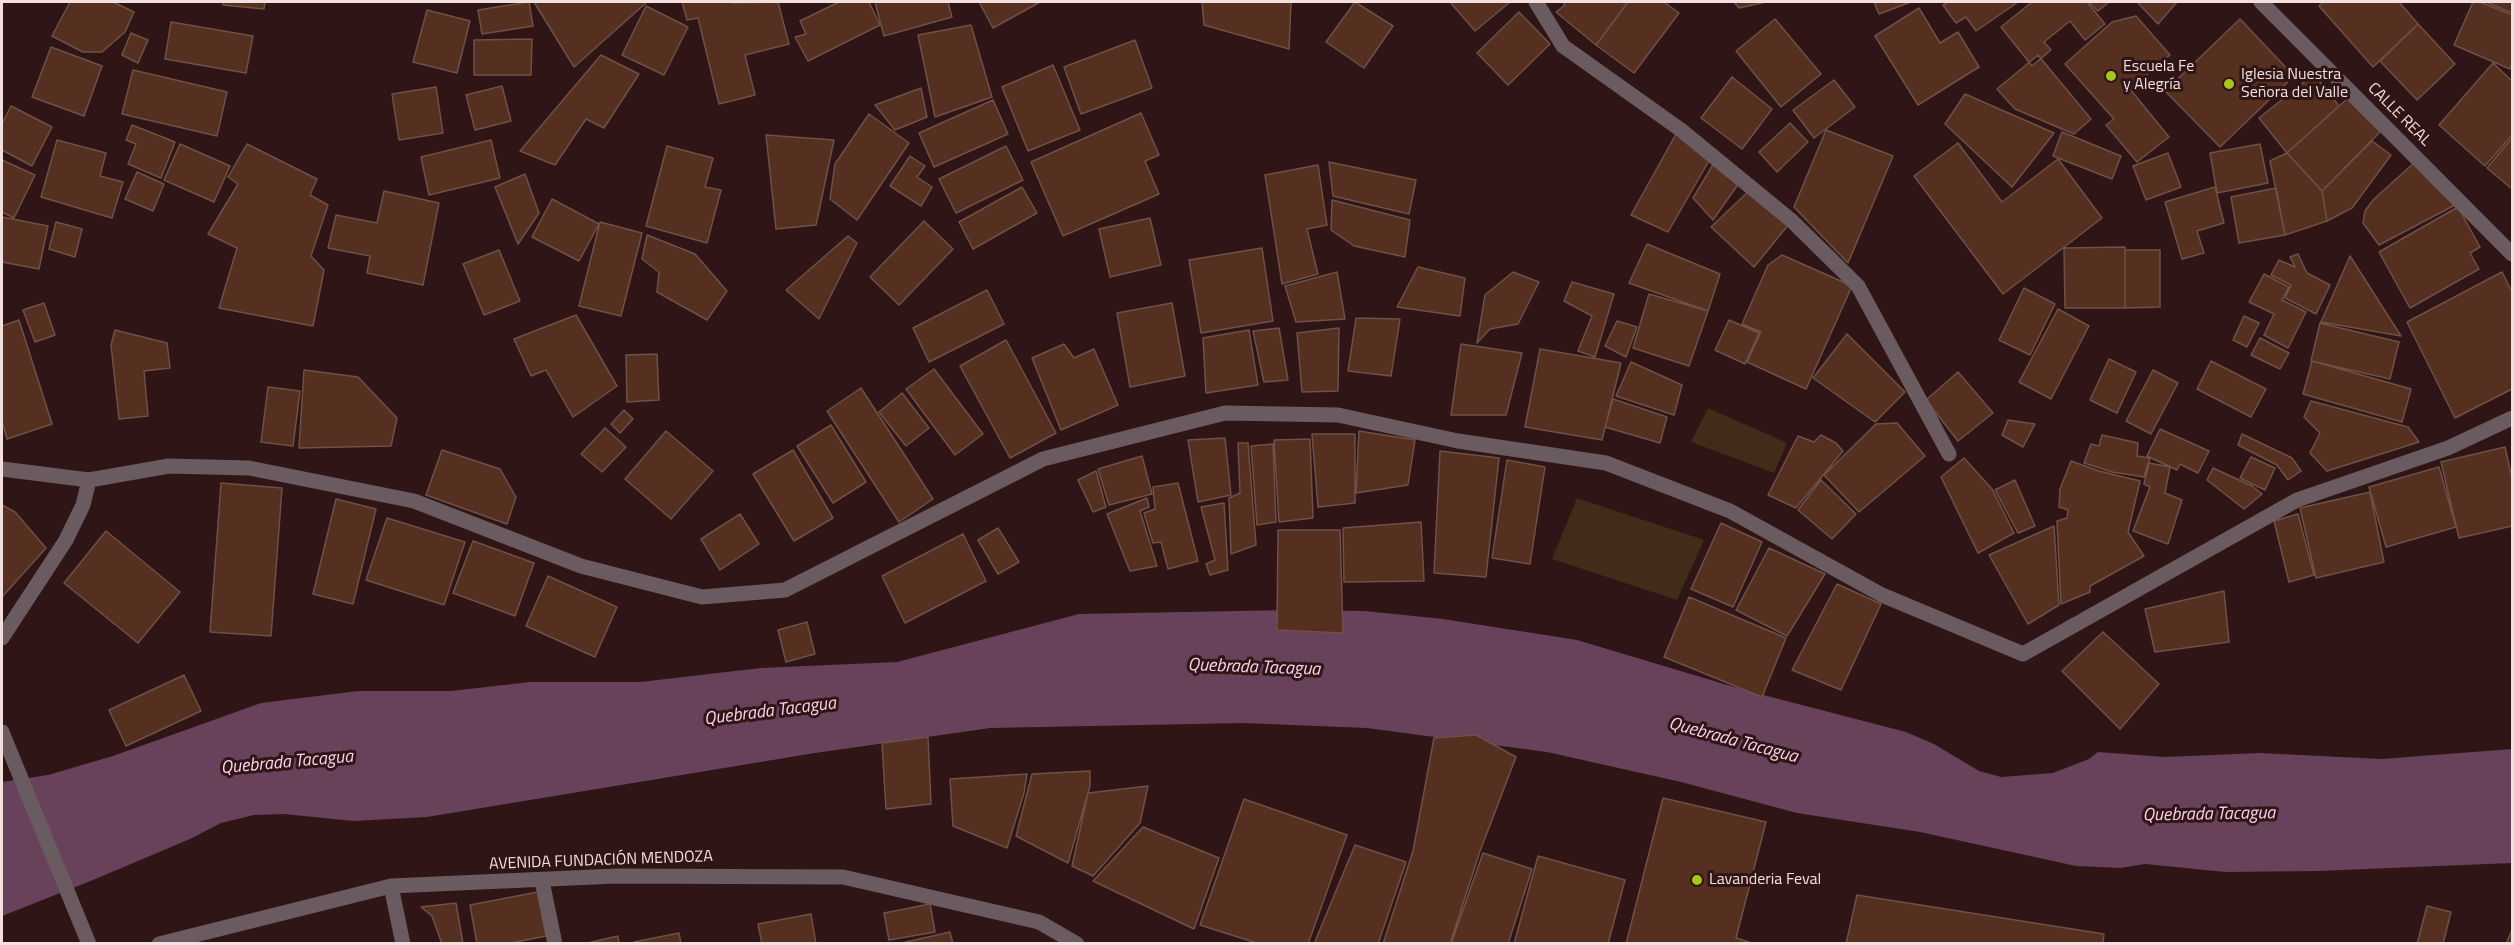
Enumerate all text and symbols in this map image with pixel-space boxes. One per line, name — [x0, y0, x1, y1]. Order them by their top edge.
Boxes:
place label: Escuela Fe y Alegría — [2123, 57, 2194, 95]
place label: Iglesia Nuestra Señora del Valle — [2241, 65, 2348, 103]
marker: Escuela Fe y Alegría — [2104, 69, 2118, 83]
marker: Iglesia Nuestra Señora del Valle — [2222, 77, 2236, 91]
street label: CALLE REAL — [2363, 79, 2435, 151]
water label: Quebrada Tacagua — [1187, 655, 1321, 681]
water label: Quebrada Tacagua — [703, 693, 837, 731]
water label: Quebrada Tacagua — [1666, 713, 1800, 769]
water label: Quebrada Tacagua — [220, 746, 354, 780]
water label: Quebrada Tacagua — [2143, 803, 2275, 827]
street label: AVENIDA FUNDACIÓN MENDOZA — [489, 848, 713, 874]
place label: Lavanderia Feval — [1709, 870, 1821, 890]
marker: Lavanderia Feval — [1690, 873, 1704, 887]

